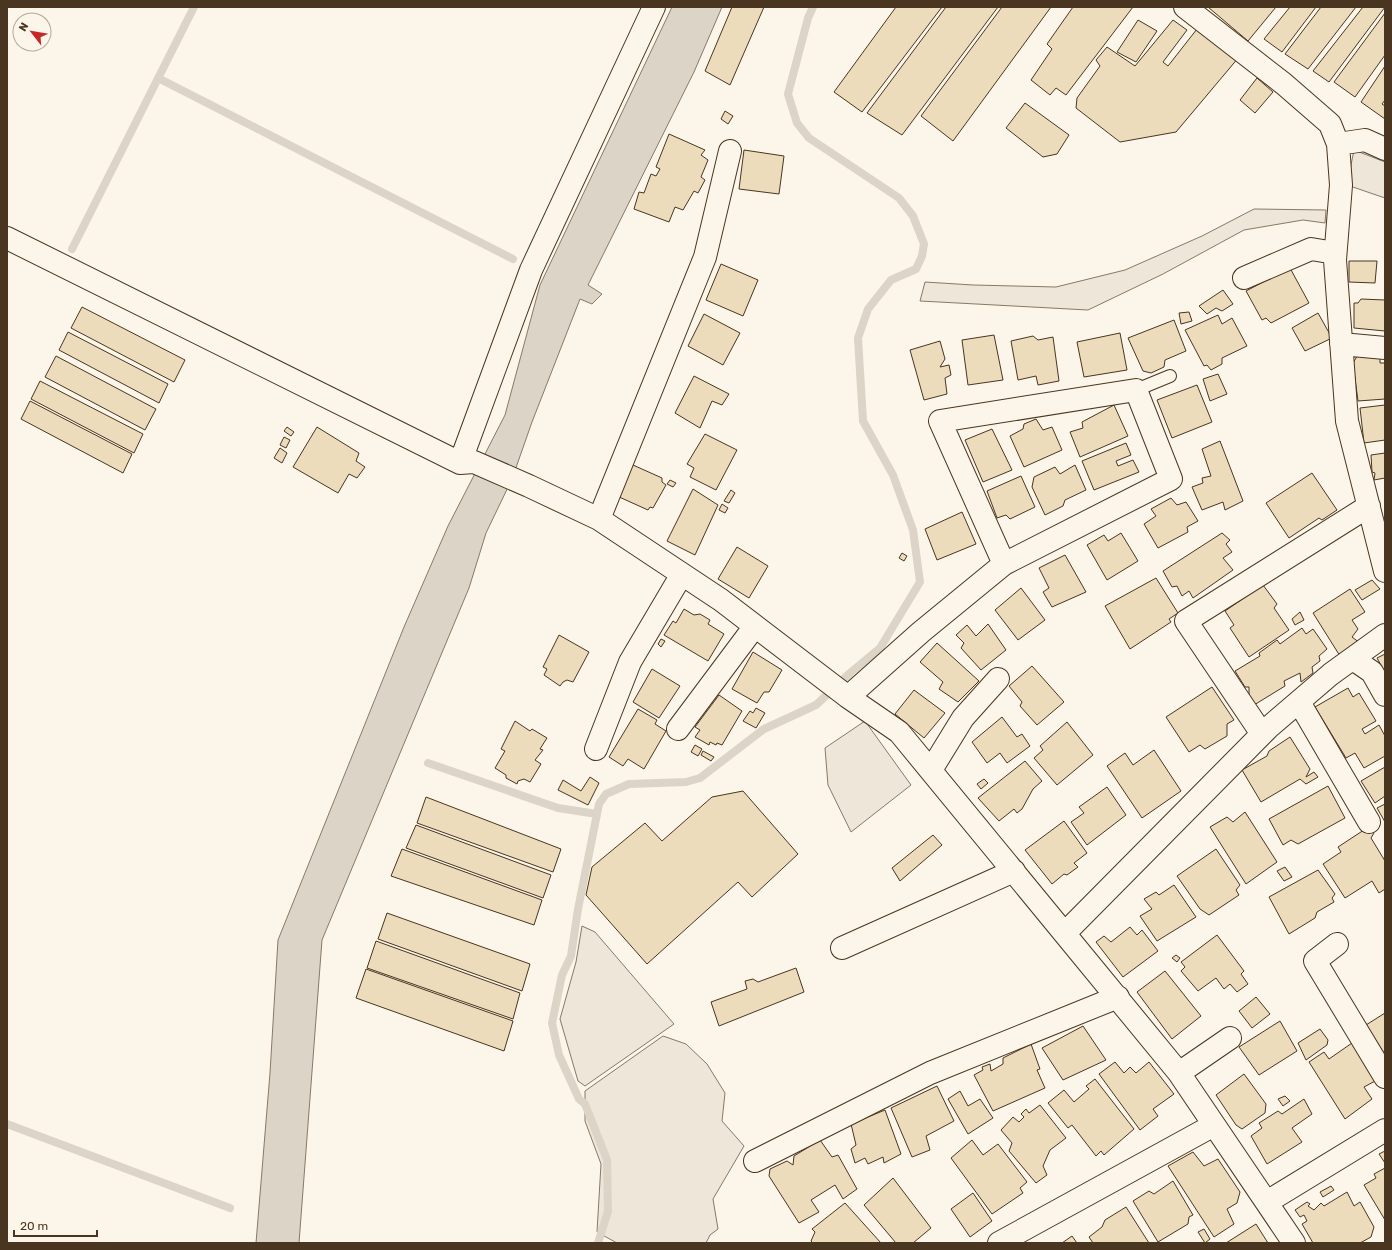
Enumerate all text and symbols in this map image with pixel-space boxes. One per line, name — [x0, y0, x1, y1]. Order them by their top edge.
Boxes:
north arrow — [12, 12, 52, 52]
text: N — [16, 20, 32, 34]
scale bar — [14, 1212, 97, 1238]
text: 20 m — [20, 1219, 48, 1233]

